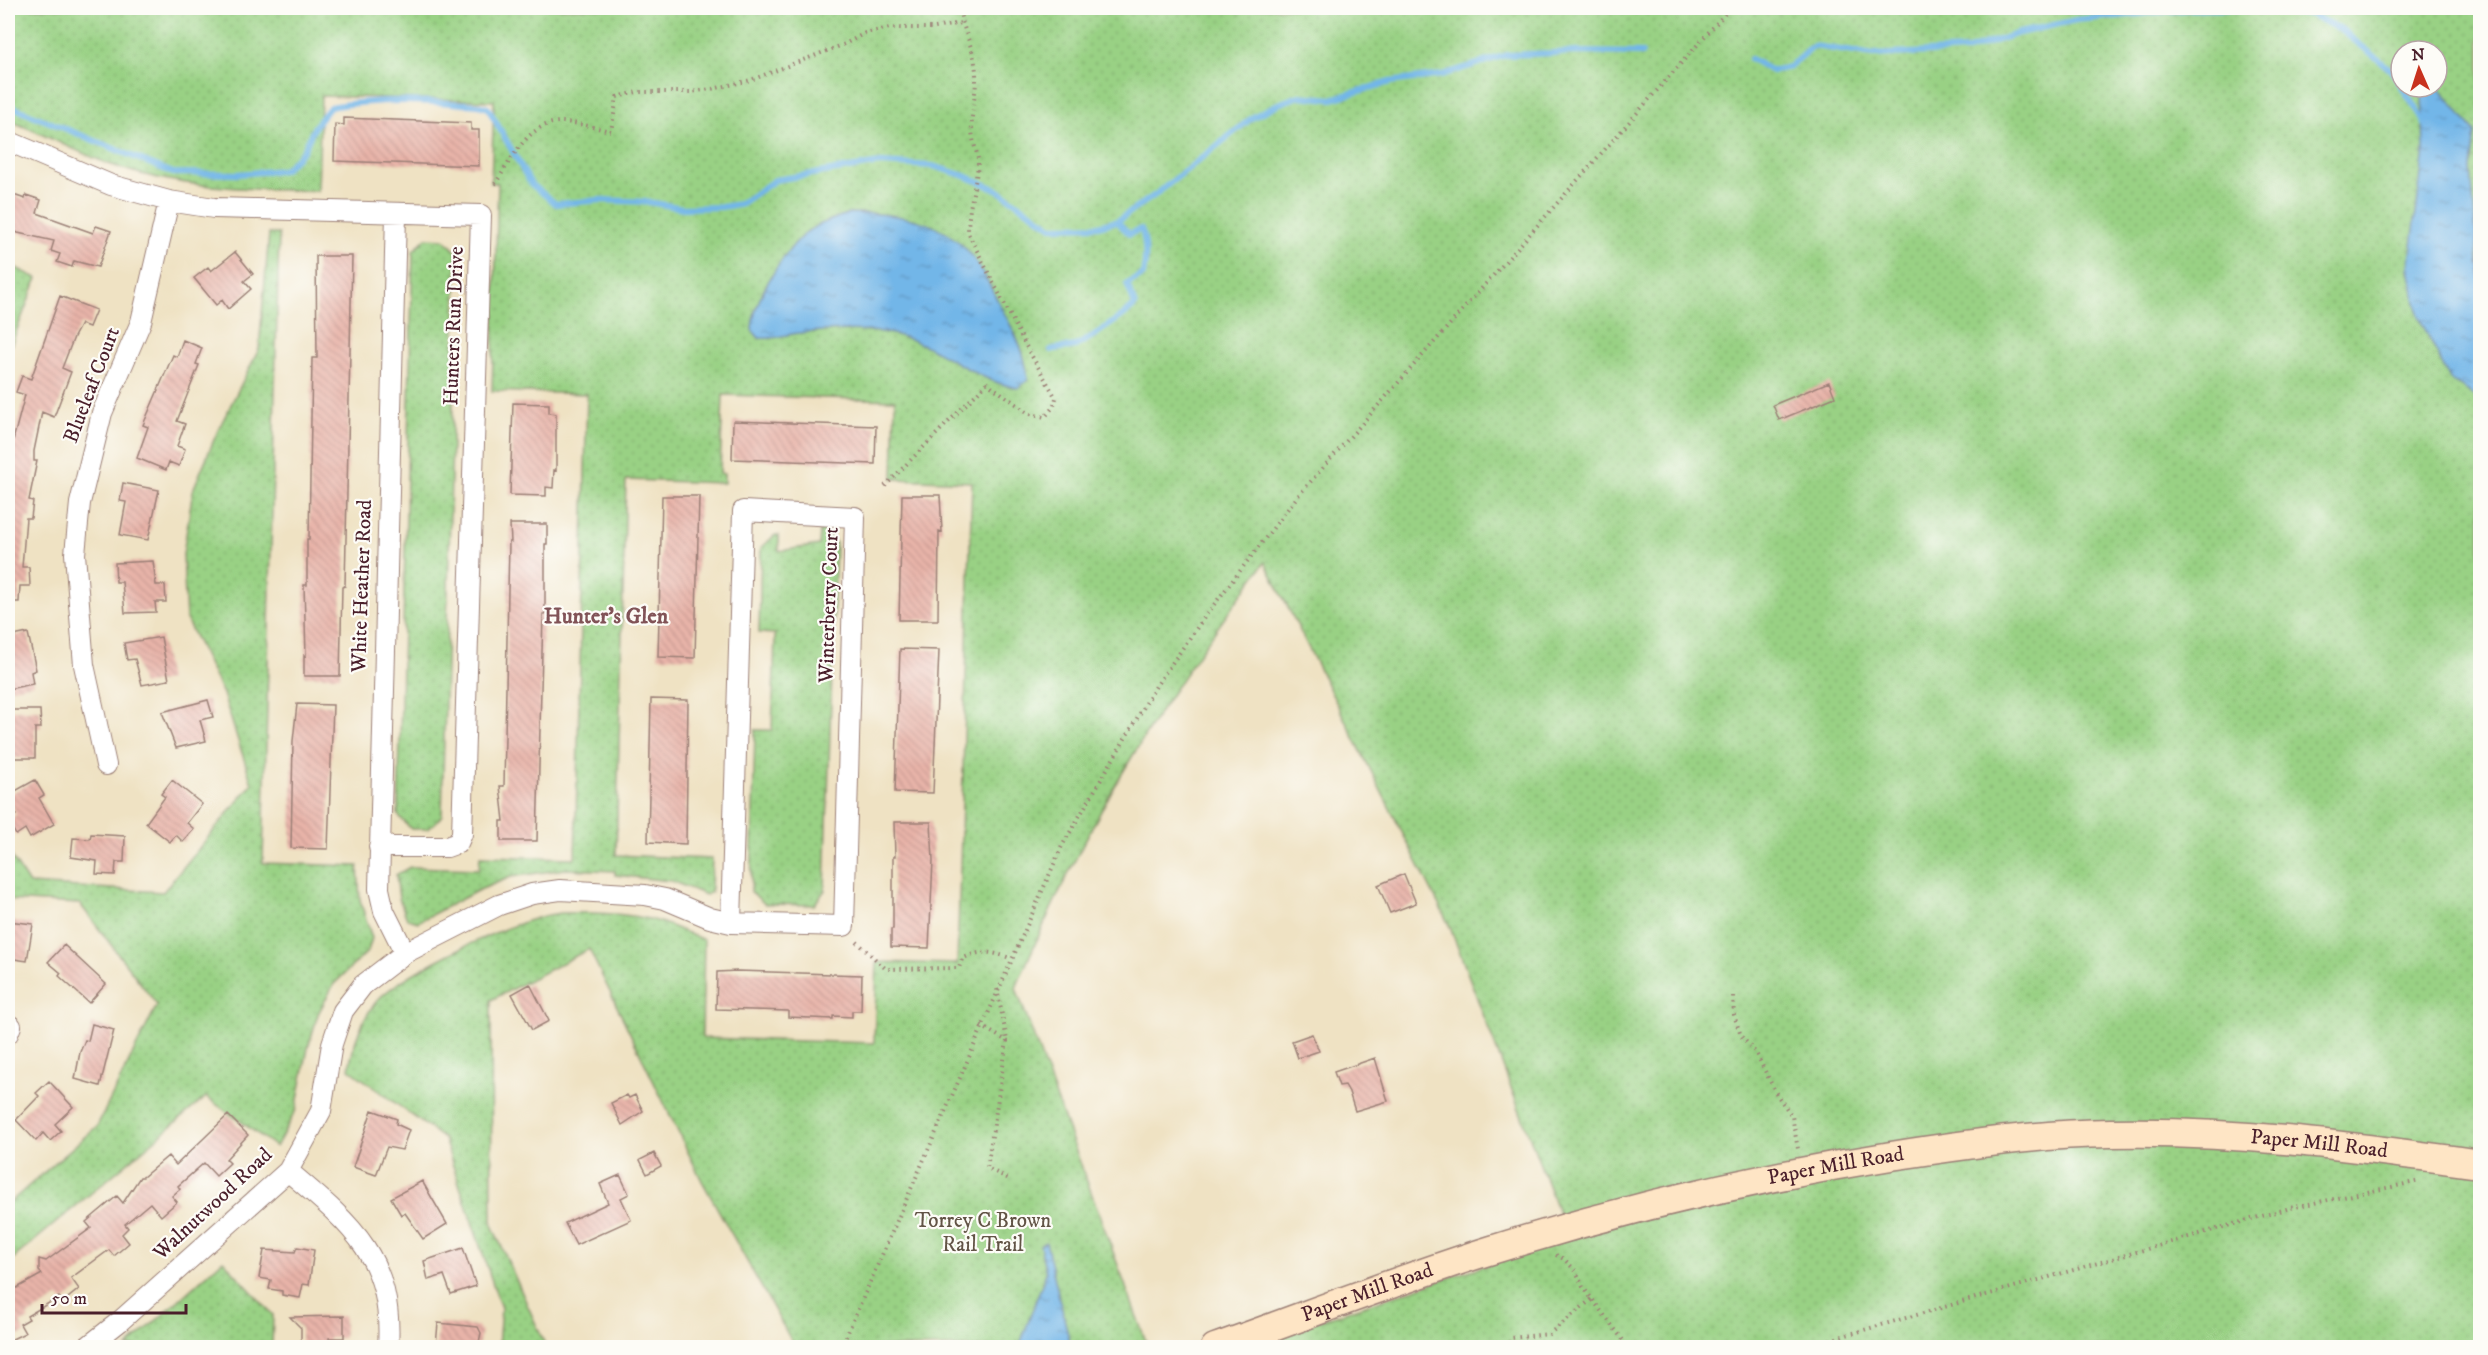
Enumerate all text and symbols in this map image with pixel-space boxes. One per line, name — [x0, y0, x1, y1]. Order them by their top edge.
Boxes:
north arrow — [2389, 39, 2449, 99]
text: N — [2411, 45, 2425, 65]
street label: Hunters Run Drive — [438, 246, 470, 406]
street label: Blueleaf Court — [58, 323, 126, 447]
street label: White Heather Road — [346, 498, 378, 674]
street label: Winterberry Court — [813, 526, 845, 685]
district label: Hunter's Glen — [544, 603, 669, 630]
street label: Paper Mill Road — [2249, 1124, 2390, 1164]
street label: Paper Mill Road — [1765, 1141, 1906, 1191]
street label: Walnutwood Road — [147, 1142, 278, 1266]
park label: Torrey C Brown Rail Trail — [915, 1208, 1051, 1258]
street label: Paper Mill Road — [1298, 1257, 1437, 1328]
scale bar — [42, 1277, 186, 1315]
text: 50 m — [51, 1288, 87, 1310]

